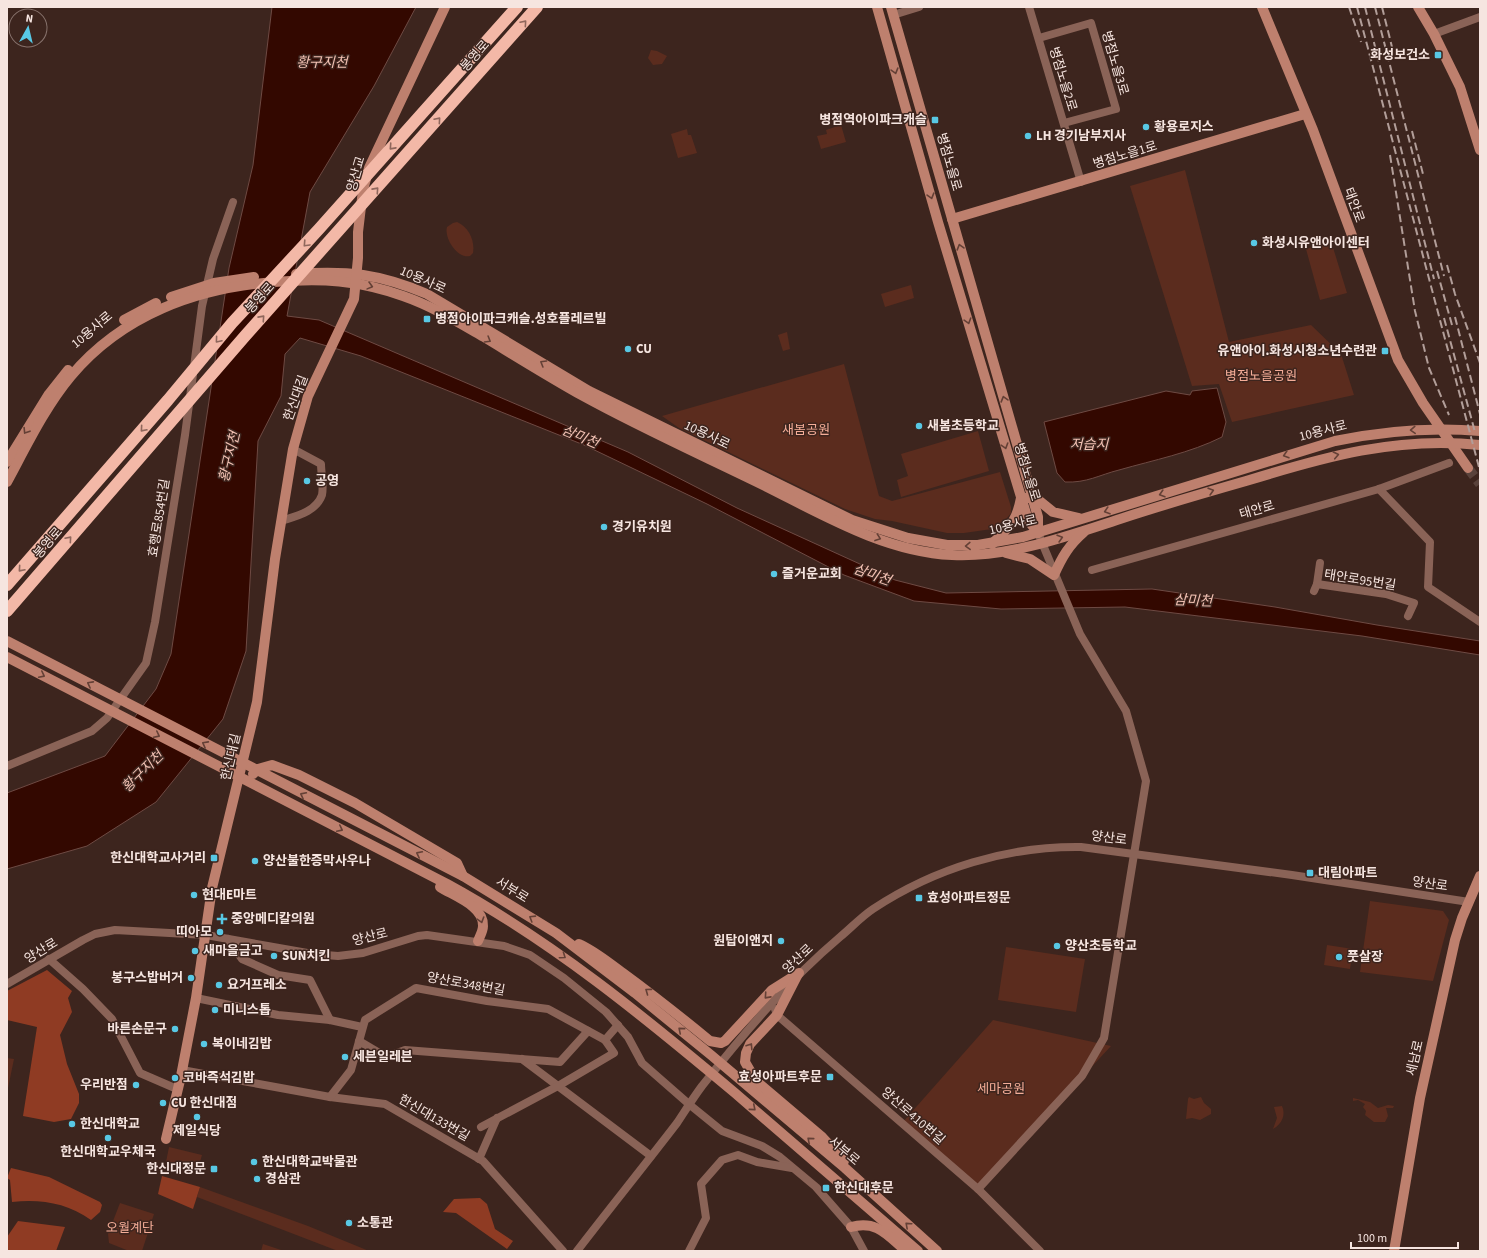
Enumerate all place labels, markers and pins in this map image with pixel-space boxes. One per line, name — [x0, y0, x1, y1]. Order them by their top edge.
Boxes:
place label: 화성보건소 — [1370, 46, 1430, 64]
marker: 화성보건소 — [1433, 50, 1443, 60]
place label: 병점역아이파크캐슬 — [819, 111, 927, 129]
marker: 병점역아이파크캐슬 — [930, 115, 940, 125]
place label: 황용로지스 — [1154, 118, 1214, 136]
marker: 황용로지스 — [1141, 122, 1151, 132]
place label: LH 경기남부지사 — [1036, 127, 1126, 145]
marker: LH 경기남부지사 — [1023, 131, 1033, 141]
place label: 화성시유앤아이센터 — [1262, 234, 1370, 252]
marker: 화성시유앤아이센터 — [1249, 238, 1259, 248]
place label: 병점아이파크캐슬.성호플레르빌 — [435, 310, 606, 328]
marker: 병점아이파크캐슬.성호플레르빌 — [422, 314, 432, 324]
place label: CU — [636, 340, 652, 358]
place label: 유앤아이.화성시청소년수련관 — [1218, 342, 1377, 360]
marker: CU — [623, 344, 633, 354]
marker: 유앤아이.화성시청소년수련관 — [1380, 346, 1390, 356]
place label: 새봄초등학교 — [927, 417, 999, 435]
marker: 새봄초등학교 — [914, 421, 924, 431]
place label: 공영 — [315, 472, 339, 490]
marker: 공영 — [302, 476, 312, 486]
place label: 경기유치원 — [612, 518, 672, 536]
marker: 경기유치원 — [599, 522, 609, 532]
place label: 즐거운교회 — [782, 565, 842, 583]
marker: 즐거운교회 — [769, 569, 779, 579]
place label: 한신대학교사거리 — [110, 849, 206, 867]
place label: 양산불한증막사우나 — [263, 852, 371, 870]
marker: 한신대학교사거리 — [209, 853, 219, 863]
marker: 양산불한증막사우나 — [250, 856, 260, 866]
place label: 대림아파트 — [1318, 864, 1378, 882]
marker: 대림아파트 — [1305, 868, 1315, 878]
place label: 현대E마트 — [202, 886, 257, 904]
place label: 효성아파트정문 — [927, 889, 1011, 907]
marker: 현대E마트 — [189, 890, 199, 900]
marker: 효성아파트정문 — [914, 893, 924, 903]
place label: 중앙메디칼의원 — [231, 910, 315, 928]
marker: 중앙메디칼의원 — [216, 913, 228, 925]
place label: 띠아모 — [176, 923, 212, 941]
marker: 띠아모 — [215, 927, 225, 937]
place label: 원탑이앤지 — [713, 932, 773, 950]
marker: 원탑이앤지 — [776, 936, 786, 946]
place label: 양산초등학교 — [1065, 937, 1137, 955]
marker: 양산초등학교 — [1052, 941, 1062, 951]
place label: 새마을금고 — [203, 942, 263, 960]
marker: 새마을금고 — [190, 946, 200, 956]
place label: SUN치킨 — [282, 947, 330, 965]
place label: 풋살장 — [1347, 948, 1383, 966]
marker: SUN치킨 — [269, 951, 279, 961]
marker: 풋살장 — [1334, 952, 1344, 962]
place label: 봉구스밥버거 — [111, 969, 183, 987]
marker: 봉구스밥버거 — [186, 973, 196, 983]
place label: 요거프레소 — [227, 976, 287, 994]
marker: 요거프레소 — [214, 980, 224, 990]
place label: 미니스톱 — [223, 1001, 271, 1019]
marker: 미니스톱 — [210, 1005, 220, 1015]
place label: 바른손문구 — [107, 1020, 167, 1038]
marker: 바른손문구 — [170, 1024, 180, 1034]
place label: 복이네김밥 — [212, 1035, 272, 1053]
marker: 복이네김밥 — [199, 1039, 209, 1049]
place label: 세븐일레븐 — [353, 1048, 413, 1066]
marker: 세븐일레븐 — [340, 1052, 350, 1062]
place label: 효성아파트후문 — [738, 1068, 822, 1086]
place label: 코바즉석김밥 — [183, 1069, 255, 1087]
marker: 효성아파트후문 — [825, 1072, 835, 1082]
marker: 코바즉석김밥 — [170, 1073, 180, 1083]
place label: 우리반점 — [80, 1076, 128, 1094]
marker: 우리반점 — [131, 1080, 141, 1090]
place label: CU 한신대점 — [171, 1094, 237, 1112]
marker: CU 한신대점 — [158, 1098, 168, 1108]
marker: 제일식당 — [192, 1112, 202, 1122]
place label: 한신대학교 — [80, 1115, 140, 1133]
marker: 한신대학교 — [67, 1119, 77, 1129]
place label: 제일식당 — [173, 1122, 221, 1140]
marker: 한신대학교우체국 — [103, 1133, 113, 1143]
place label: 한신대학교우체국 — [60, 1143, 156, 1161]
place label: 한신대학교박물관 — [262, 1153, 358, 1171]
marker: 한신대학교박물관 — [249, 1157, 259, 1167]
place label: 한신대정문 — [146, 1160, 206, 1178]
marker: 한신대정문 — [209, 1164, 219, 1174]
place label: 경삼관 — [265, 1170, 301, 1188]
marker: 경삼관 — [252, 1174, 262, 1184]
place label: 한신대후문 — [834, 1179, 894, 1197]
marker: 한신대후문 — [821, 1183, 831, 1193]
place label: 소통관 — [357, 1214, 393, 1232]
marker: 소통관 — [344, 1218, 354, 1228]

